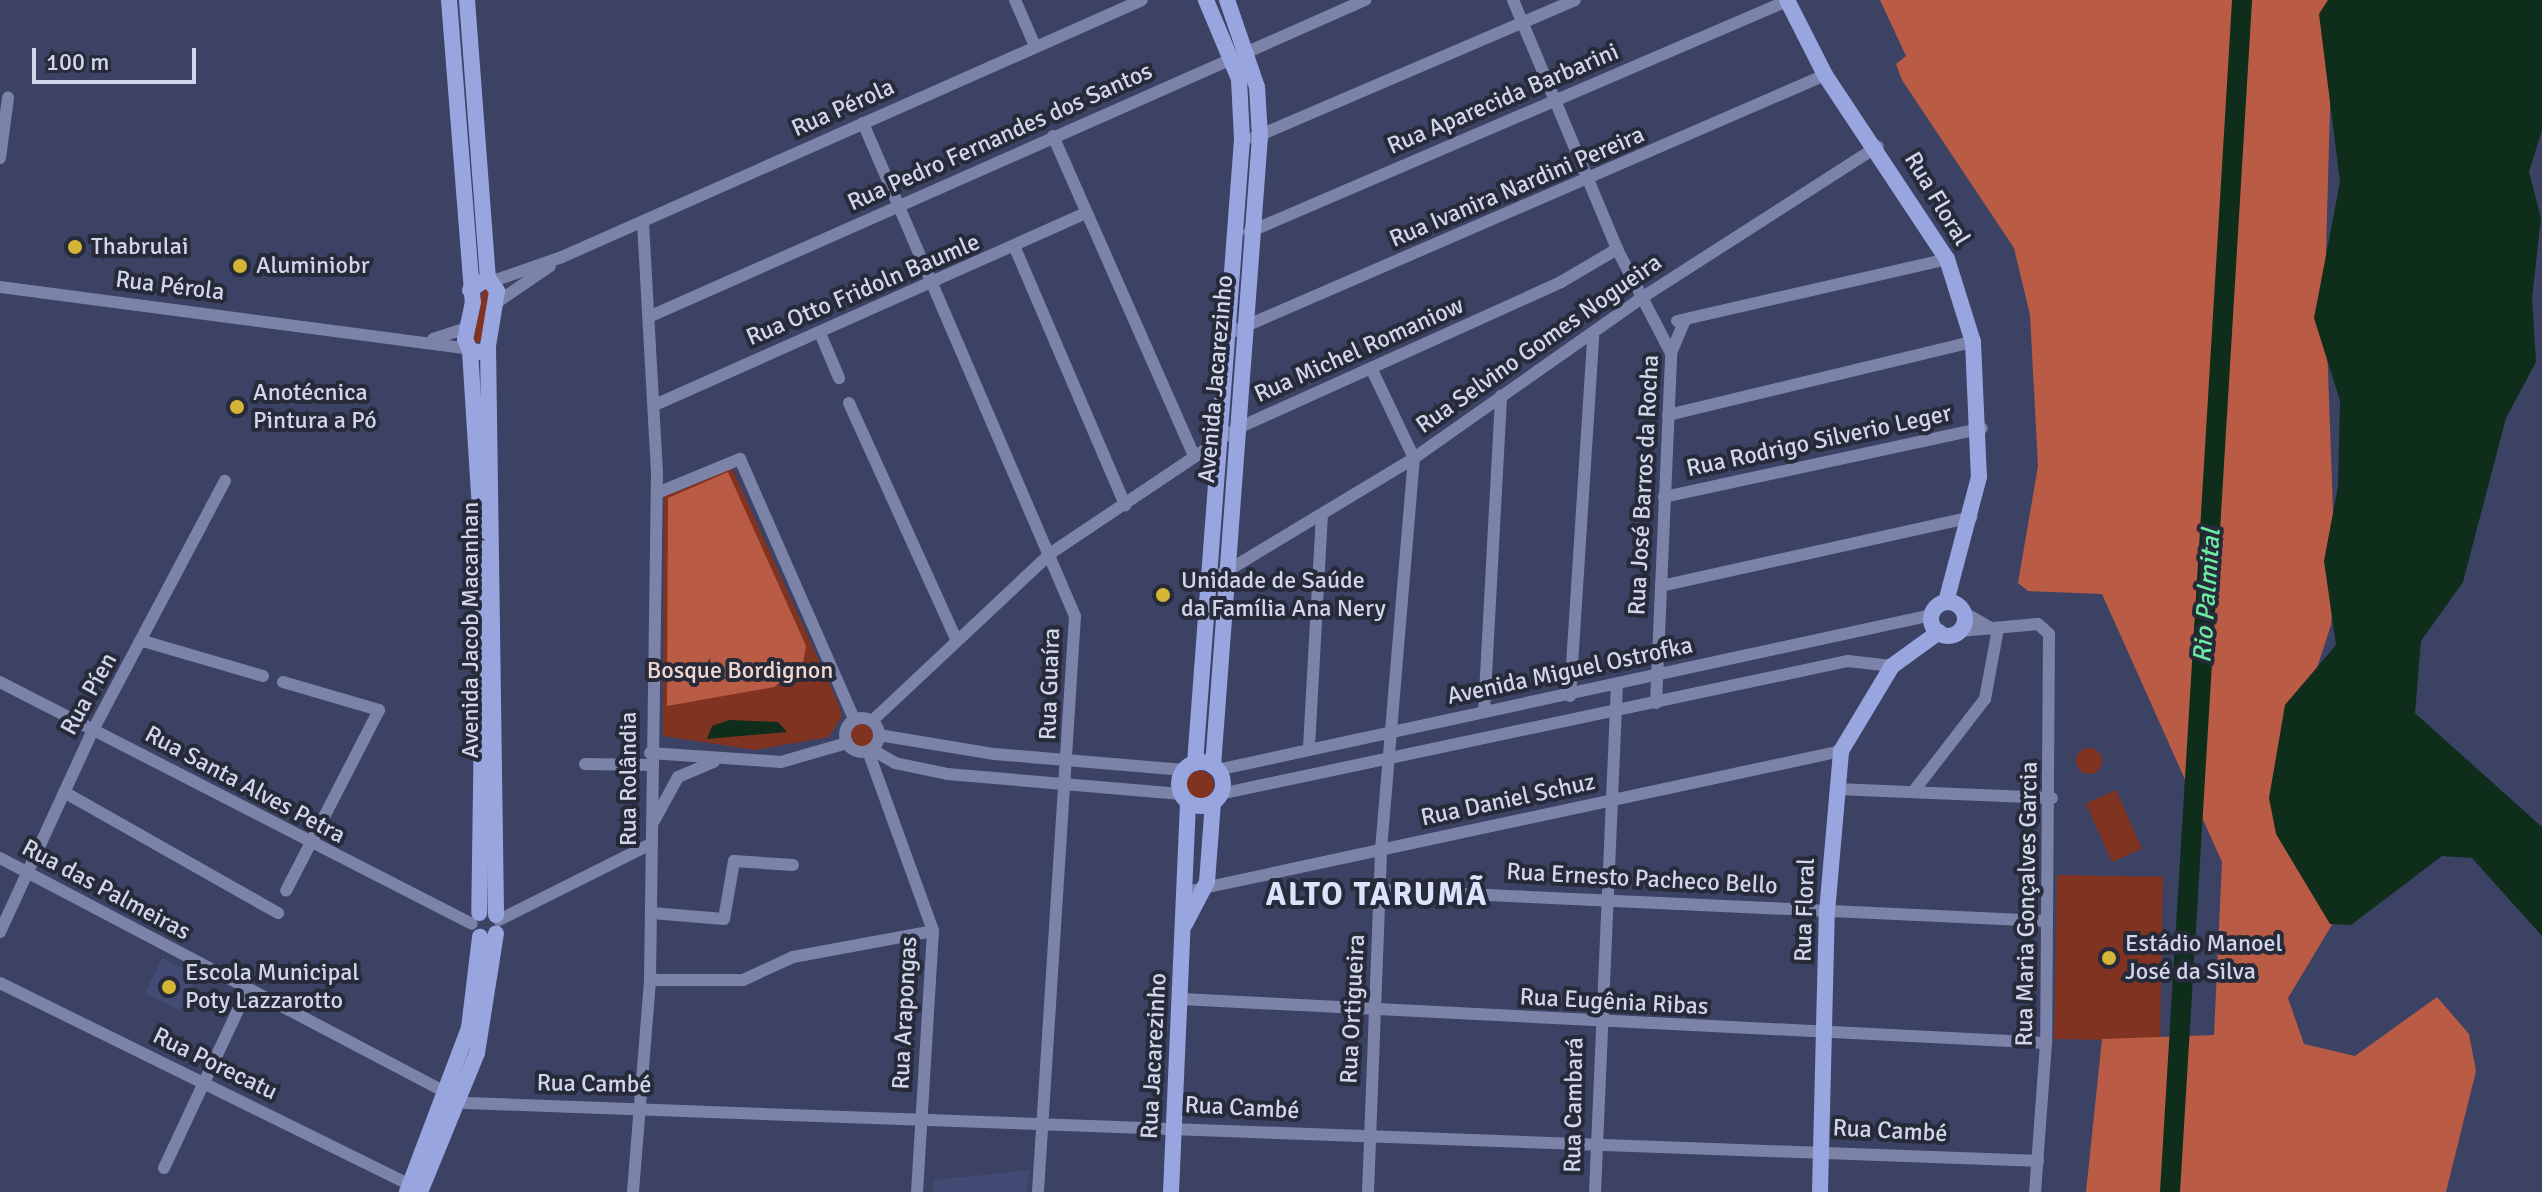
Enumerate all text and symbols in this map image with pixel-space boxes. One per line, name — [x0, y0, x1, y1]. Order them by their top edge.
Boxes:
scale bar — [36, 32, 200, 82]
street label: Rua Aparecida Barbarini — [1383, 37, 1623, 161]
text: 100 m — [46, 47, 109, 77]
street label: Rua Pedro Fernandes dos Santos — [843, 57, 1157, 217]
street label: Rua Pérola — [787, 73, 899, 143]
street label: Rua Ivanira Nardini Pereira — [1385, 120, 1649, 254]
street label: Rua Floral — [1898, 147, 1976, 251]
street label: Rua Otto Fridoln Baumle — [742, 228, 984, 352]
place label: Thabrulai — [91, 233, 188, 261]
marker: Thabrulai — [66, 238, 84, 256]
street label: Rua Selvino Gomes Nogueira — [1411, 248, 1667, 440]
place label: Aluminiobr — [256, 252, 370, 280]
marker: Aluminiobr — [231, 257, 249, 275]
street label: Rua Pérola — [114, 265, 226, 307]
street label: Avenida Jacarezinho — [1193, 274, 1239, 484]
street label: Rua Michel Romaniow — [1250, 291, 1468, 409]
street label: Rua José Barros da Rocha — [1623, 354, 1665, 616]
place label: Anotécnica Pintura a Pó — [253, 379, 377, 435]
marker: Anotécnica Pintura a Pó — [228, 398, 246, 416]
street label: Rua Rodrigo Silverio Leger — [1684, 399, 1954, 483]
street label: Avenida Jacob Macanhan — [457, 502, 485, 758]
water label: Rio Palmital — [2188, 528, 2228, 664]
place label: Unidade de Saúde da Família Ana Nery — [1181, 567, 1386, 623]
marker: Unidade de Saúde da Família Ana Nery — [1152, 584, 1174, 606]
street label: Rua Guaíra — [1034, 627, 1066, 741]
street label: Avenida Miguel Ostrofka — [1445, 631, 1695, 711]
street label: Rua Píen — [55, 648, 123, 740]
park label: Bosque Bordignon — [647, 657, 833, 685]
street label: Rua Rolândia — [615, 712, 643, 846]
street label: Rua Santa Alves Petra — [140, 720, 350, 850]
street label: Rua Maria Gonçalves Garcia — [2010, 761, 2044, 1047]
street label: Rua Daniel Schuz — [1418, 767, 1598, 833]
street label: Rua das Palmeiras — [17, 834, 195, 946]
street label: Rua Floral — [1789, 857, 1821, 963]
street label: Rua Ernesto Pacheco Bello — [1506, 858, 1778, 900]
district label: ALTO TARUMÃ — [1266, 876, 1488, 914]
place label: Estádio Manoel José da Silva — [2125, 930, 2283, 986]
street label: Rua Ortigueira — [1335, 933, 1371, 1085]
street label: Rua Arapongas — [887, 936, 923, 1090]
marker: Estádio Manoel José da Silva — [2100, 949, 2118, 967]
place label: Escola Municipal Poty Lazzarotto — [185, 959, 359, 1015]
street label: Rua Jacarezinho — [1135, 972, 1173, 1140]
marker: Escola Municipal Poty Lazzarotto — [160, 978, 178, 996]
street label: Rua Eugênia Ribas — [1519, 983, 1709, 1021]
street label: Rua Porecatu — [148, 1021, 282, 1107]
street label: Rua Cambará — [1558, 1037, 1590, 1173]
street label: Rua Cambé — [536, 1069, 652, 1099]
street label: Rua Cambé — [1184, 1091, 1300, 1125]
street label: Rua Cambé — [1832, 1114, 1948, 1148]

